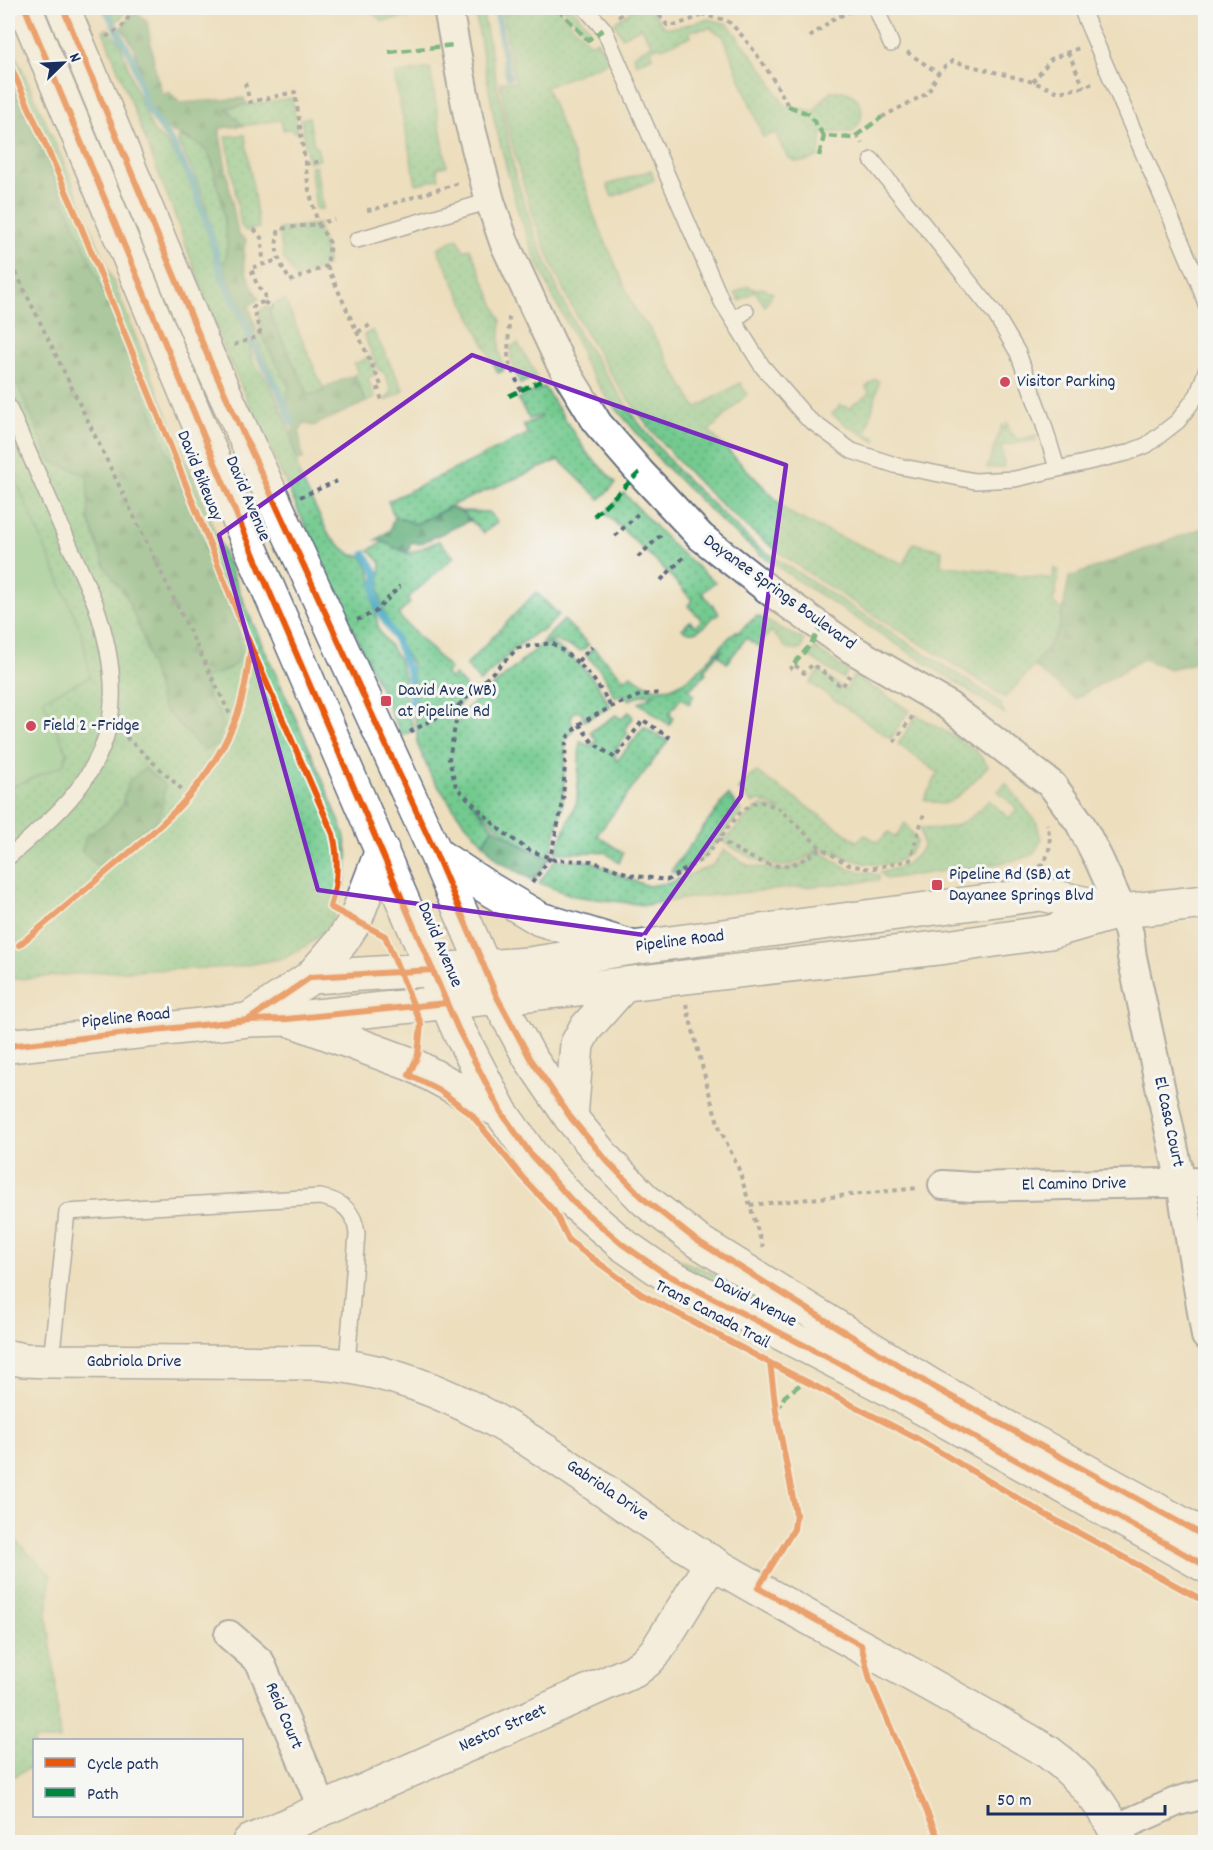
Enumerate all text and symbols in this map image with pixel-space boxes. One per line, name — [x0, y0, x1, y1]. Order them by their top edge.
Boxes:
north arrow — [33, 33, 93, 93]
text: N — [62, 50, 87, 66]
place label: Visitor Parking — [1017, 370, 1116, 395]
marker: Visitor Parking — [998, 375, 1012, 389]
street label: David Bikeway — [170, 427, 229, 526]
street label: David Avenue — [218, 453, 276, 546]
street label: Dayanee Springs Boulevard — [697, 529, 861, 657]
place label: David Ave (WB) at Pipeline Rd — [398, 679, 496, 725]
marker: David Ave (WB) at Pipeline Rd — [379, 694, 393, 708]
place label: Field 2 -Fridge — [43, 714, 140, 739]
marker: Field 2 -Fridge — [24, 719, 38, 733]
place label: Pipeline Rd (SB) at Dayanee Springs Blvd — [949, 863, 1094, 909]
marker: Pipeline Rd (SB) at Dayanee Springs Blvd — [930, 878, 944, 892]
street label: David Avenue — [410, 899, 468, 992]
street label: Pipeline Road — [634, 924, 726, 960]
street label: Pipeline Road — [80, 1002, 172, 1036]
street label: El Casa Court — [1146, 1074, 1190, 1170]
street label: El Camino Drive — [1021, 1172, 1127, 1198]
street label: David Avenue — [709, 1271, 801, 1335]
street label: Trans Canada Trail — [650, 1274, 775, 1356]
street label: Gabriola Drive — [87, 1350, 181, 1375]
street label: Gabriola Drive — [561, 1454, 653, 1528]
street label: Reid Court — [258, 1679, 308, 1754]
street label: Nestor Street — [455, 1698, 551, 1759]
legend — [33, 1739, 243, 1817]
text: Cycle path — [87, 1753, 158, 1778]
scale bar — [988, 1778, 1165, 1816]
text: Path — [87, 1783, 119, 1808]
text: 50 m — [997, 1789, 1032, 1814]

